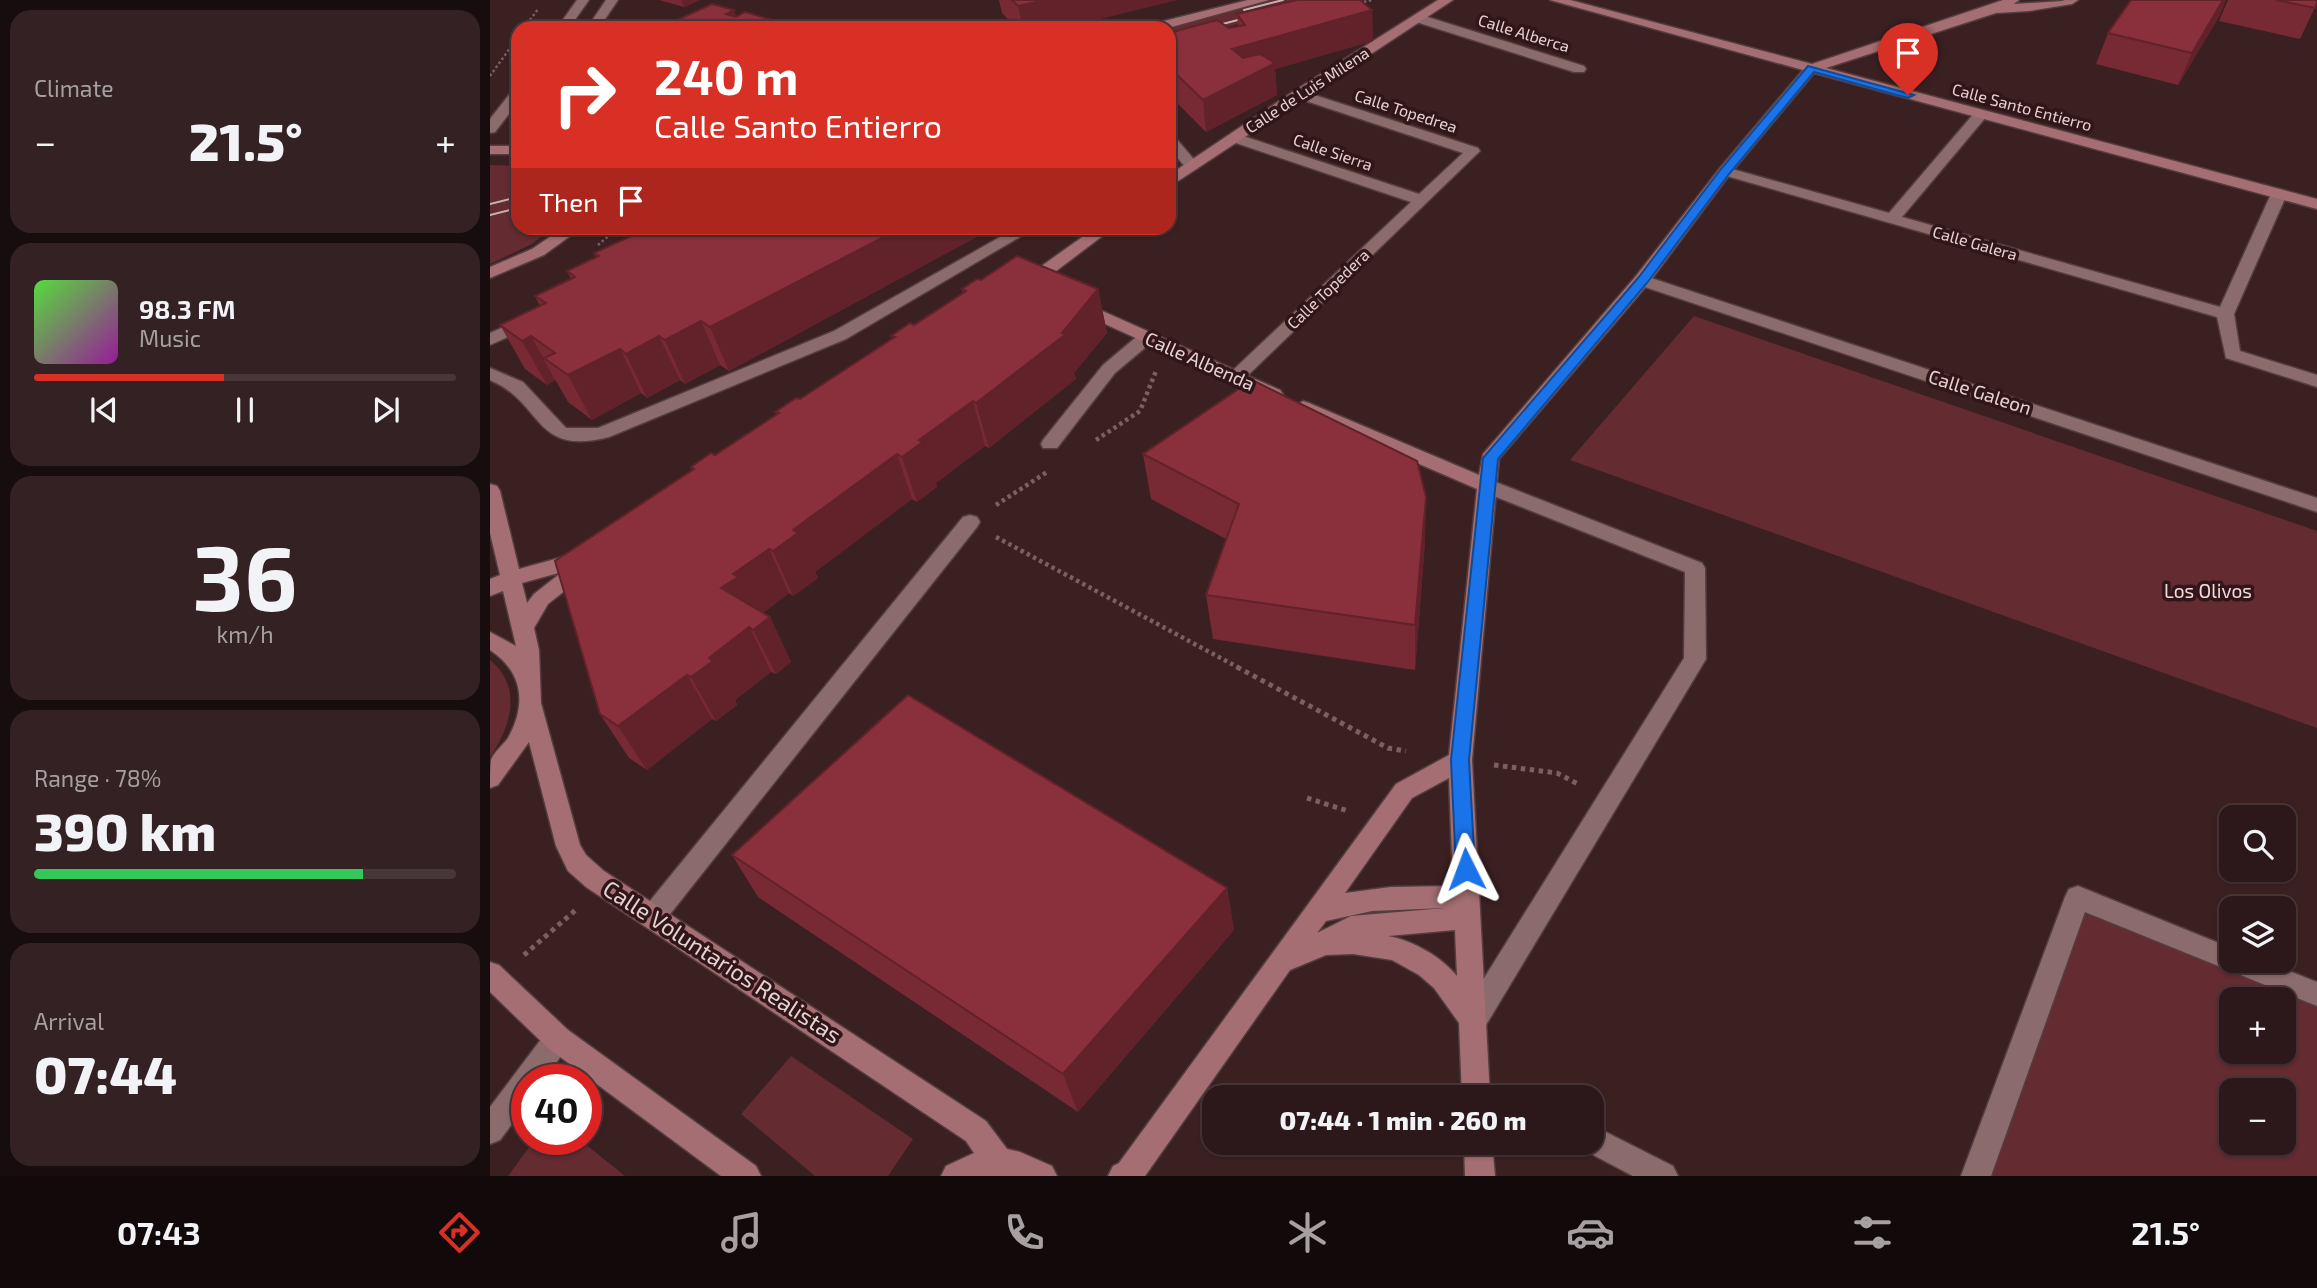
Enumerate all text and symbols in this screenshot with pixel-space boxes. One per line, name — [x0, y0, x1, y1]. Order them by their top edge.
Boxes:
street label: Calle Alberca — [1476, 10, 1572, 55]
pin — [1878, 23, 1938, 95]
icon: arrive — [1889, 34, 1927, 72]
street label: Calle de Luis Milena — [1241, 43, 1372, 137]
text: 240 m — [654, 46, 798, 105]
icon: right — [539, 49, 630, 140]
text: Climate — [34, 74, 114, 102]
street label: Calle Santo Entierro — [1950, 79, 2094, 134]
street label: Calle Topedrea — [1353, 85, 1460, 136]
text: Calle Santo Entierro — [654, 106, 942, 144]
text: 21.5° — [189, 109, 303, 171]
text: − — [34, 118, 56, 164]
text: + — [435, 118, 456, 164]
street label: Calle Sierra — [1291, 129, 1375, 174]
icon: arrive — [612, 182, 650, 220]
text: Then — [539, 186, 598, 217]
street label: Calle Galera — [1931, 221, 2020, 264]
street label: Calle Topedera — [1283, 245, 1373, 333]
text: 98.3 FM — [139, 293, 236, 324]
text: Music — [139, 324, 201, 352]
street label: Calle Albenda — [1142, 326, 1259, 395]
street label: Calle Galeon — [1926, 364, 2035, 419]
icon: previous — [85, 391, 123, 429]
icon: pause — [226, 391, 264, 429]
icon: next — [367, 391, 405, 429]
text: 36 — [192, 520, 298, 629]
park label: Los Olivos — [2164, 579, 2252, 602]
text: km/h — [216, 620, 274, 648]
text: Range · 78% — [34, 764, 161, 792]
text: 390 km — [34, 799, 216, 861]
map controls — [2219, 805, 2296, 1155]
button: search — [2219, 805, 2296, 882]
position arrow — [1429, 832, 1503, 906]
street label: Calle Voluntarios Realistas — [598, 874, 847, 1049]
button: layers — [2219, 896, 2296, 973]
button: + — [2219, 987, 2296, 1064]
text: Arrival — [34, 1007, 104, 1035]
text: 07:44 — [34, 1042, 177, 1104]
speed limit sign: 40 — [511, 1064, 602, 1155]
button: − — [2219, 1078, 2296, 1155]
text: 07:44 · 1 min · 260 m — [1280, 1104, 1526, 1135]
icon: directions — [435, 1208, 484, 1257]
icon: music — [717, 1208, 766, 1257]
icon: phone — [1000, 1208, 1049, 1257]
icon: climate — [1283, 1208, 1332, 1257]
icon: car — [1566, 1208, 1615, 1257]
icon: filters — [1848, 1208, 1897, 1257]
text: 07:43 — [117, 1213, 201, 1251]
text: 21.5° — [2131, 1213, 2200, 1251]

